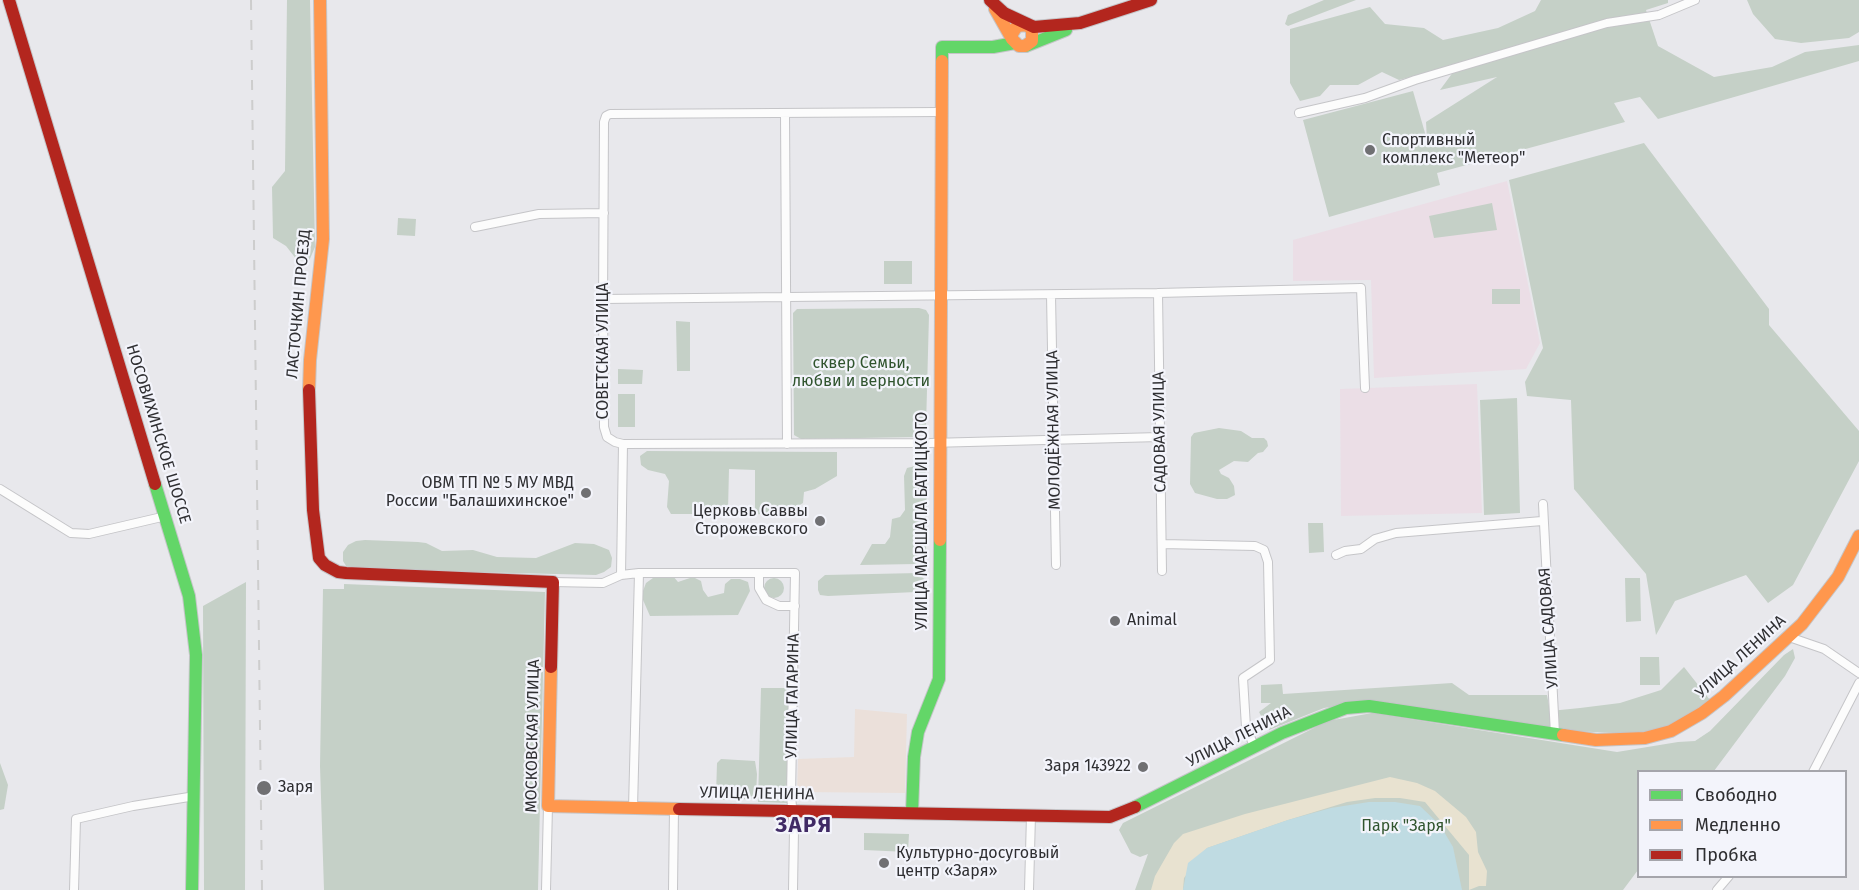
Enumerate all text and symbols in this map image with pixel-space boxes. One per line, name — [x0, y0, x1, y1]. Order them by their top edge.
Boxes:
place label: Спортивный комплекс "Метеор" — [1382, 131, 1525, 169]
marker: Спортивный комплекс "Метеор" — [1363, 143, 1377, 157]
street label: ЛАСТОЧКИН ПРОЕЗД — [283, 228, 315, 380]
street label: СОВЕТСКАЯ УЛИЦА — [594, 283, 614, 419]
street label: НОСОВИХИНСКОЕ ШОССЕ — [122, 342, 194, 526]
street label: МОЛОДЁЖНАЯ УЛИЦА — [1043, 350, 1065, 510]
park label: сквер Семьи, любви и верности — [792, 354, 930, 392]
street label: САДОВАЯ УЛИЦА — [1149, 371, 1171, 493]
street label: УЛИЦА МАРШАЛА БАТИЦКОГО — [913, 412, 933, 630]
place label: ОВМ ТП № 5 МУ МВД России "Балашихинское" — [386, 474, 574, 512]
marker: ОВМ ТП № 5 МУ МВД России "Балашихинское" — [579, 486, 593, 500]
place label: Церковь Саввы Сторожевского — [693, 502, 808, 540]
marker: Церковь Саввы Сторожевского — [813, 514, 827, 528]
street label: УЛИЦА САДОВАЯ — [1535, 567, 1563, 689]
place label: Animal — [1127, 611, 1177, 631]
street label: УЛИЦА ЛЕНИНА — [1692, 611, 1790, 703]
marker: Animal — [1108, 614, 1122, 628]
street label: УЛИЦА ГАГАРИНА — [782, 633, 804, 759]
street label: МОСКОВСКАЯ УЛИЦА — [522, 659, 544, 813]
street label: УЛИЦА ЛЕНИНА — [1184, 702, 1294, 772]
place label: Заря 143922 — [1045, 757, 1131, 777]
marker: Заря 143922 — [1136, 760, 1150, 774]
legend — [1637, 770, 1847, 878]
place label: Заря — [278, 778, 313, 798]
marker: Заря — [255, 779, 273, 797]
street label: УЛИЦА ЛЕНИНА — [699, 783, 815, 805]
text: Свободно — [1695, 784, 1777, 806]
district label: ЗАРЯ — [775, 813, 833, 839]
text: Медленно — [1695, 814, 1781, 836]
park label: Парк "Заря" — [1361, 817, 1451, 837]
place label: Культурно-досуговый центр «Заря» — [896, 844, 1059, 882]
text: Пробка — [1695, 844, 1758, 866]
marker: Культурно-досуговый центр «Заря» — [877, 856, 891, 870]

